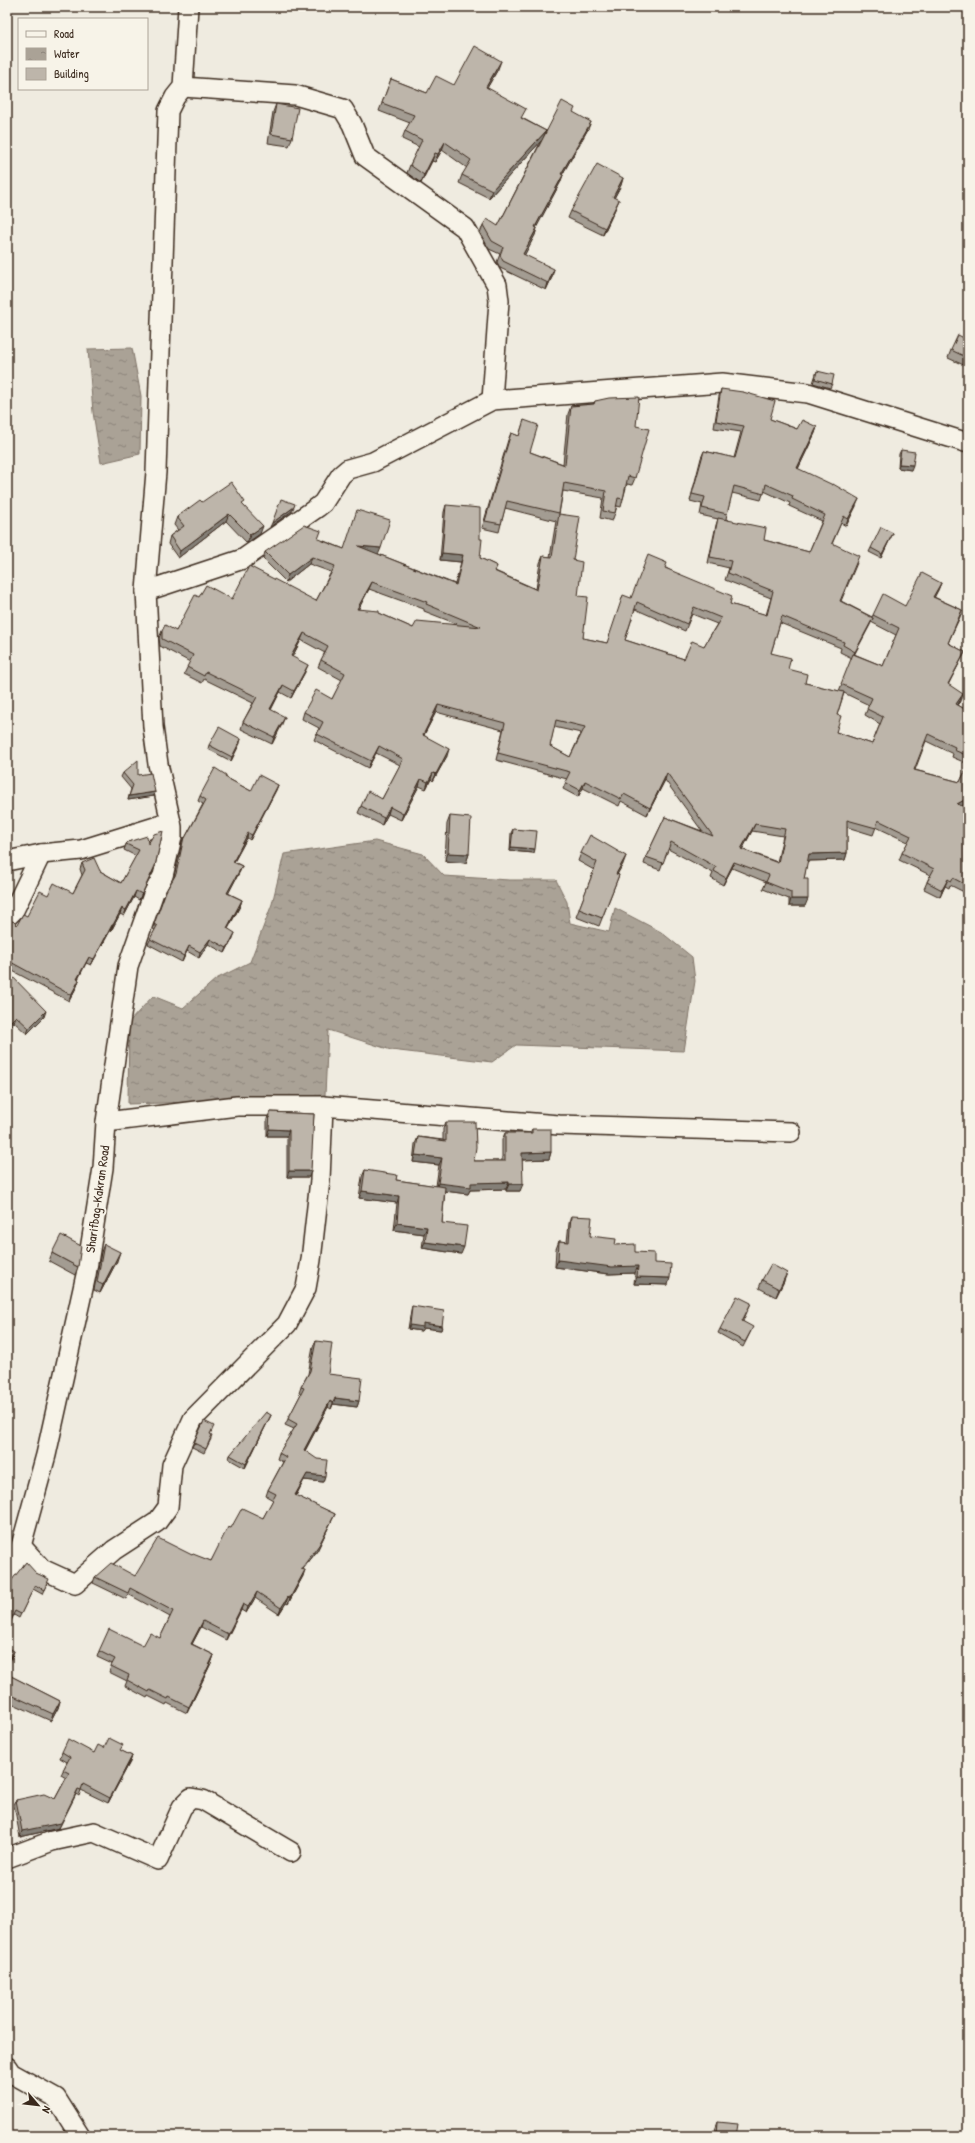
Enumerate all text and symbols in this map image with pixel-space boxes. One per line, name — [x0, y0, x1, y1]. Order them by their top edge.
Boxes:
legend — [18, 18, 148, 90]
text: Road — [54, 25, 74, 42]
text: Water — [54, 45, 80, 62]
text: Building — [54, 65, 89, 82]
street label: Sharifbag-Kakran Road — [81, 1144, 113, 1254]
north arrow — [18, 2085, 58, 2125]
text: N — [39, 2104, 54, 2116]

